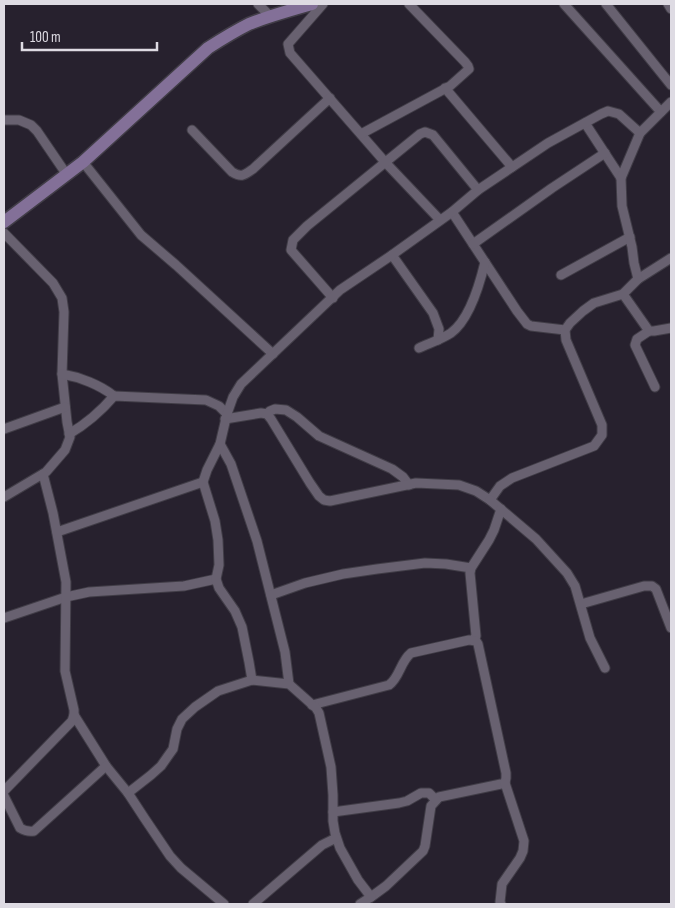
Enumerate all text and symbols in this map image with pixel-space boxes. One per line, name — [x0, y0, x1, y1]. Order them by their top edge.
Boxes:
scale bar — [22, 20, 158, 52]
text: 100 m — [30, 28, 61, 47]

